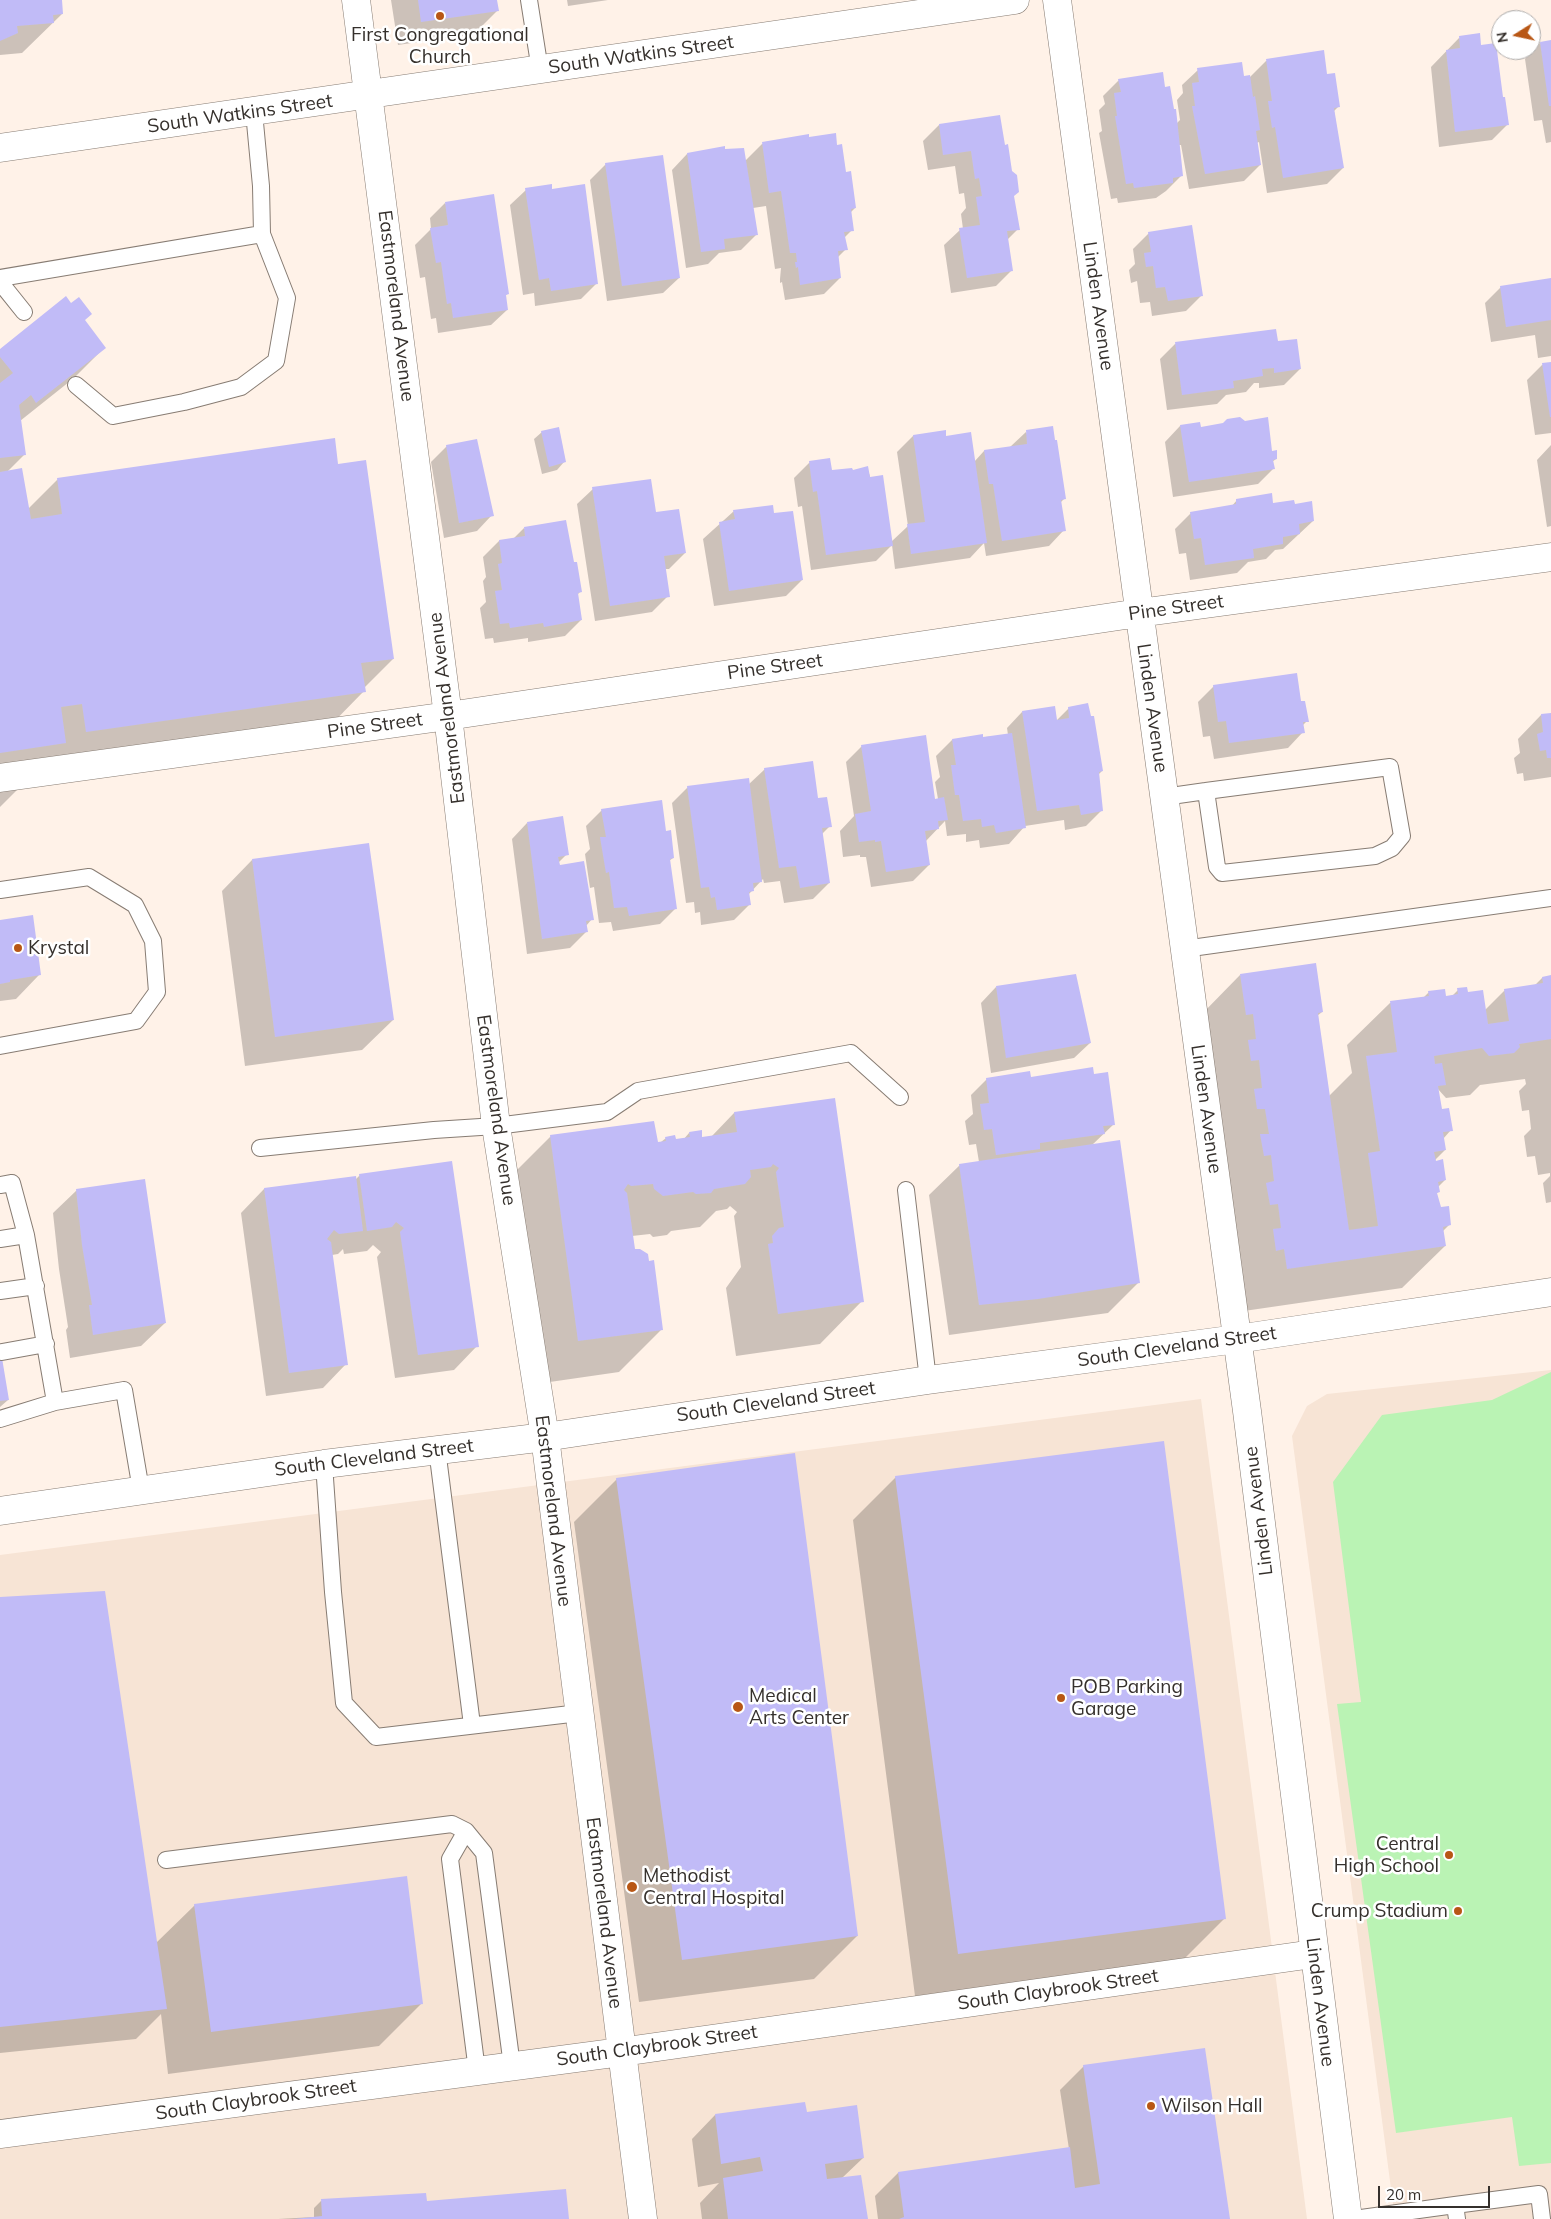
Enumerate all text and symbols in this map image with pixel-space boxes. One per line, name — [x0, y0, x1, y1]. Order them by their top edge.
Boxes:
marker: First Congregational Church — [434, 10, 446, 22]
north arrow — [1491, 10, 1541, 60]
place label: First Congregational Church — [351, 24, 529, 68]
street label: South Watkins Street — [547, 31, 735, 79]
text: N — [1492, 31, 1512, 44]
street label: South Watkins Street — [146, 90, 334, 138]
street label: Eastmoreland Avenue — [373, 209, 419, 403]
street label: Linden Avenue — [1078, 240, 1118, 372]
street label: Pine Street — [1127, 590, 1225, 626]
street label: Eastmoreland Avenue — [424, 611, 470, 805]
street label: Linden Avenue — [1132, 642, 1172, 774]
street label: Pine Street — [726, 649, 824, 685]
street label: Pine Street — [326, 708, 424, 744]
place label: Krystal — [28, 937, 89, 959]
marker: Krystal — [12, 942, 24, 954]
street label: Eastmoreland Avenue — [471, 1013, 521, 1207]
street label: Linden Avenue — [1186, 1043, 1226, 1175]
street label: South Cleveland Street — [1076, 1322, 1278, 1372]
street label: South Cleveland Street — [675, 1377, 877, 1427]
street label: Eastmoreland Avenue — [530, 1414, 576, 1608]
street label: South Cleveland Street — [273, 1434, 475, 1482]
street label: Linden Avenue — [1240, 1445, 1278, 1577]
place label: POB Parking Garage — [1071, 1676, 1183, 1720]
place label: Medical Arts Center — [749, 1685, 849, 1729]
marker: POB Parking Garage — [1055, 1692, 1067, 1704]
marker: Medical Arts Center — [731, 1700, 745, 1714]
street label: Eastmoreland Avenue — [581, 1816, 627, 2010]
place label: Central High School — [1334, 1833, 1439, 1877]
marker: Central High School — [1443, 1849, 1455, 1861]
place label: Methodist Central Hospital — [643, 1865, 784, 1909]
marker: Methodist Central Hospital — [625, 1880, 639, 1894]
place label: Crump Stadium — [1311, 1900, 1448, 1922]
marker: Crump Stadium — [1452, 1905, 1464, 1917]
street label: Linden Avenue — [1301, 1936, 1339, 2068]
street label: South Claybrook Street — [956, 1965, 1160, 2015]
street label: South Claybrook Street — [555, 2021, 759, 2071]
street label: South Claybrook Street — [154, 2075, 358, 2125]
place label: Wilson Hall — [1161, 2095, 1263, 2117]
marker: Wilson Hall — [1145, 2100, 1157, 2112]
scale bar — [1381, 2176, 1494, 2208]
text: 20 m — [1386, 2185, 1421, 2204]

